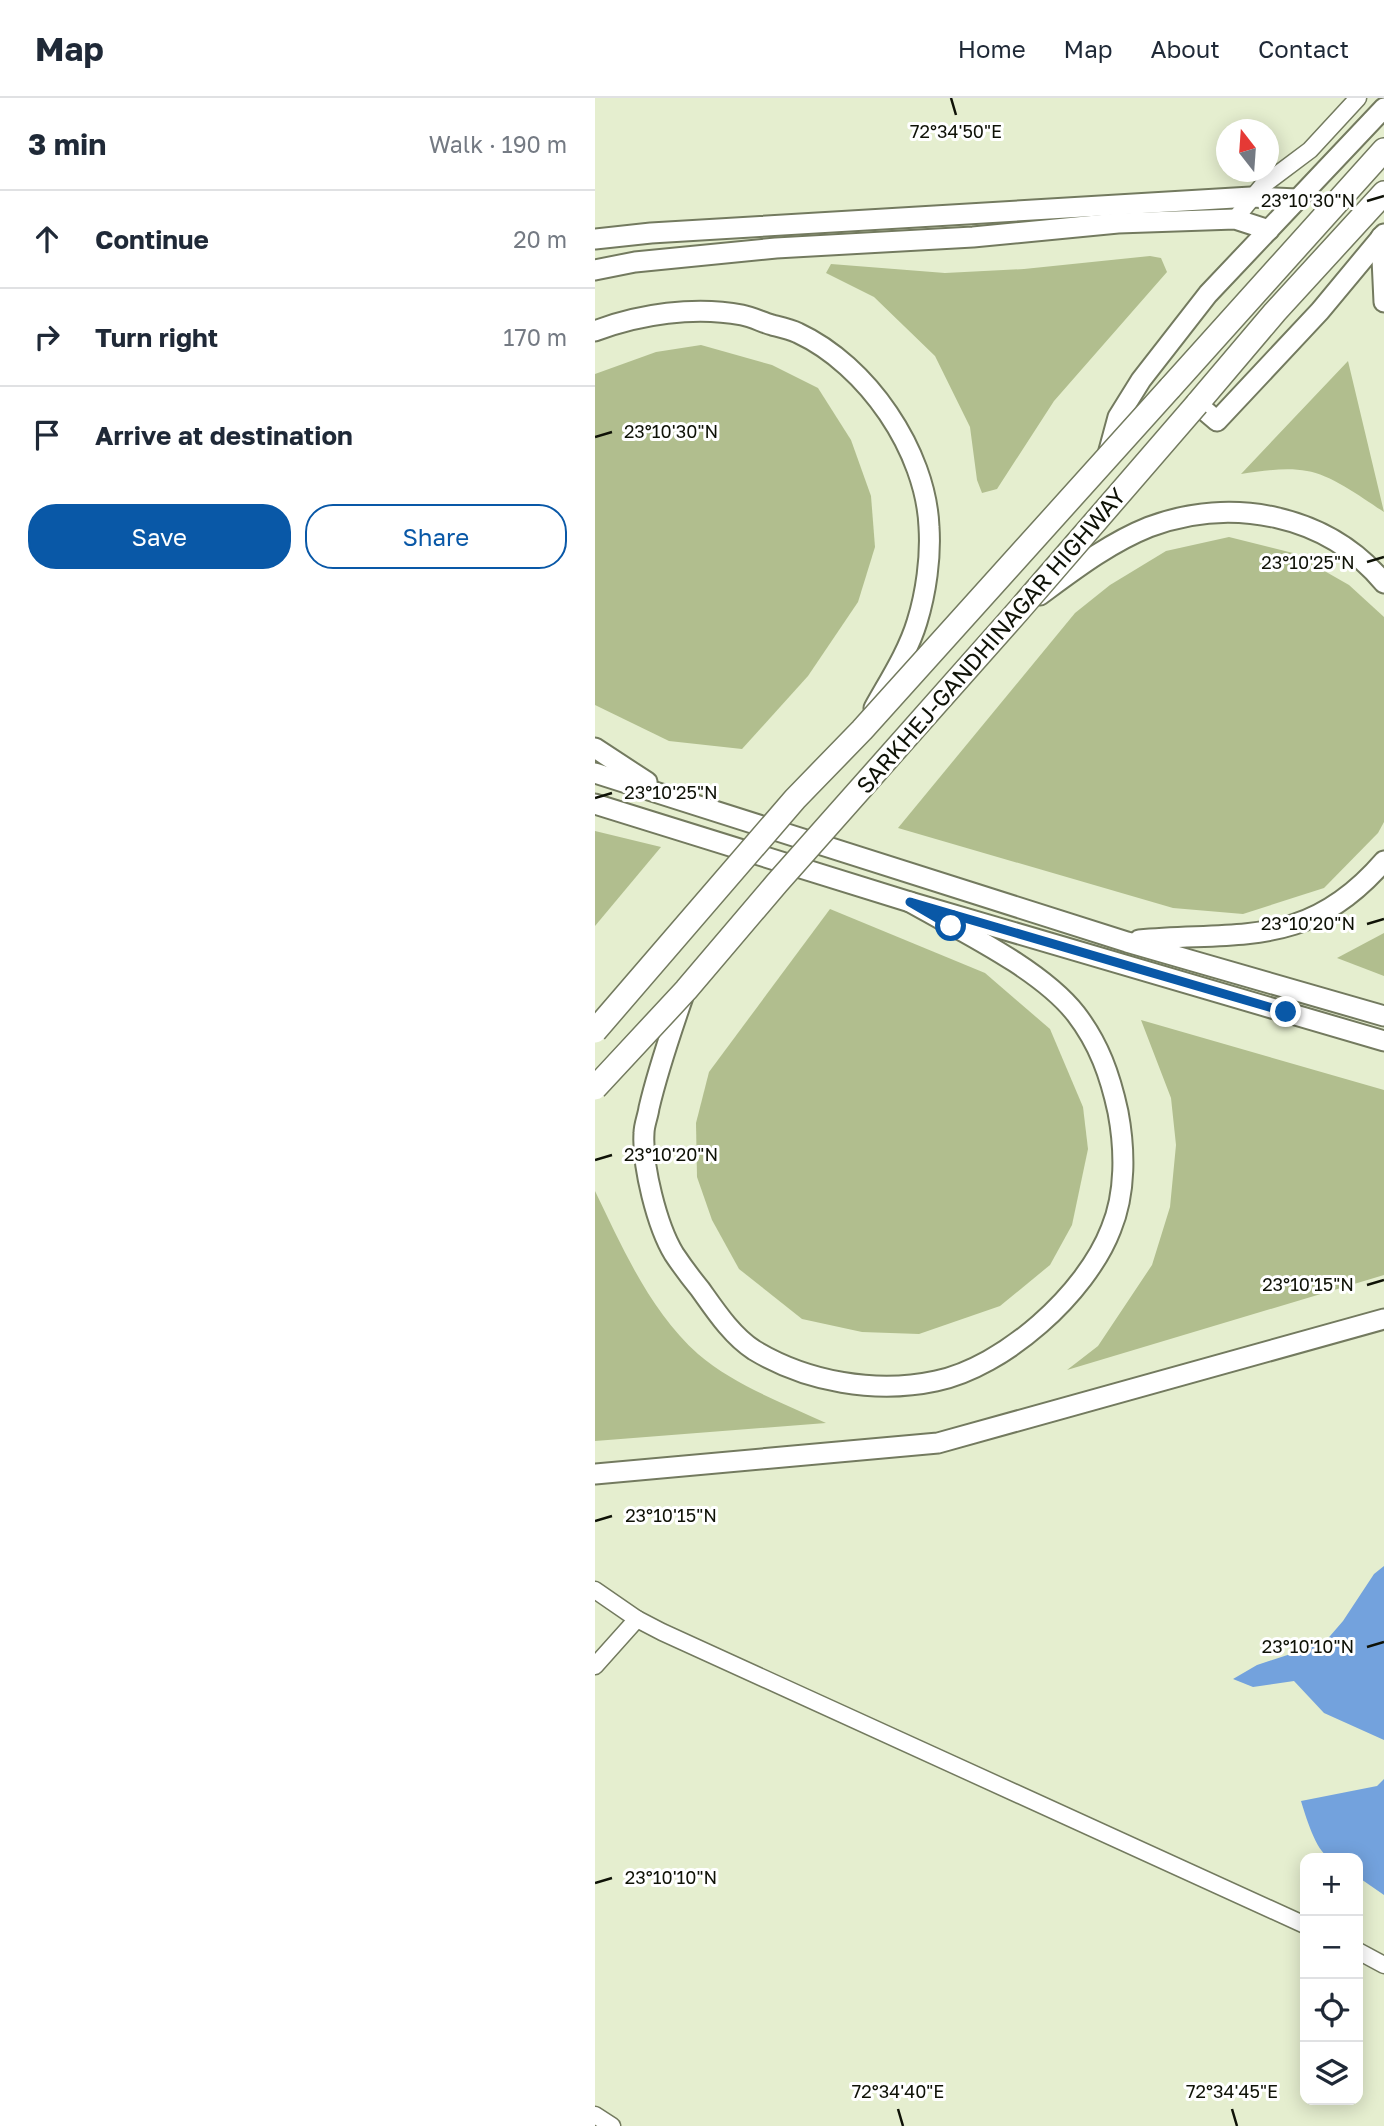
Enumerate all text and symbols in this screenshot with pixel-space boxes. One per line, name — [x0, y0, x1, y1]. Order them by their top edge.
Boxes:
text: Map — [35, 29, 104, 68]
text: Home — [958, 34, 1026, 63]
text: Map — [1064, 34, 1113, 63]
text: About — [1151, 34, 1220, 63]
text: Contact — [1258, 34, 1349, 63]
north arrow — [1216, 119, 1279, 182]
text: 72°34'50"E — [910, 120, 1002, 142]
text: 3 min — [28, 126, 106, 162]
text: Walk · 190 m — [429, 130, 567, 158]
text: 23°10'30"N — [1261, 189, 1355, 211]
icon: ahead — [28, 220, 66, 258]
text: Continue — [95, 224, 209, 255]
text: 20 m — [513, 225, 567, 253]
icon: right — [28, 318, 66, 356]
text: Turn right — [95, 322, 218, 353]
text: 170 m — [503, 323, 567, 351]
icon: arrive — [28, 416, 66, 454]
text: Arrive at destination — [95, 420, 353, 451]
text: 23°10'30"N — [624, 420, 718, 442]
street label: SARKHEJ-GANDHINAGAR HIGHWAY — [850, 482, 1131, 799]
button: Save — [28, 504, 291, 569]
button: Share — [305, 504, 567, 569]
text: 23°10'25"N — [1261, 551, 1355, 573]
text: 23°10'25"N — [624, 781, 718, 803]
route start — [935, 910, 966, 941]
text: 23°10'20"N — [1261, 912, 1355, 934]
route end — [1270, 996, 1301, 1027]
text: 23°10'20"N — [624, 1143, 718, 1165]
text: 23°10'15"N — [1262, 1273, 1354, 1295]
text: 23°10'15"N — [625, 1504, 717, 1526]
text: 23°10'10"N — [1262, 1635, 1354, 1657]
map controls — [1300, 1853, 1363, 2105]
button: + — [1300, 1853, 1363, 1916]
text: 23°10'10"N — [625, 1866, 717, 1888]
button: − — [1300, 1916, 1363, 1979]
button: locate — [1300, 1979, 1363, 2042]
button: layers — [1300, 2042, 1363, 2105]
text: 72°34'40"E — [852, 2080, 944, 2102]
text: 72°34'45"E — [1186, 2080, 1278, 2102]

